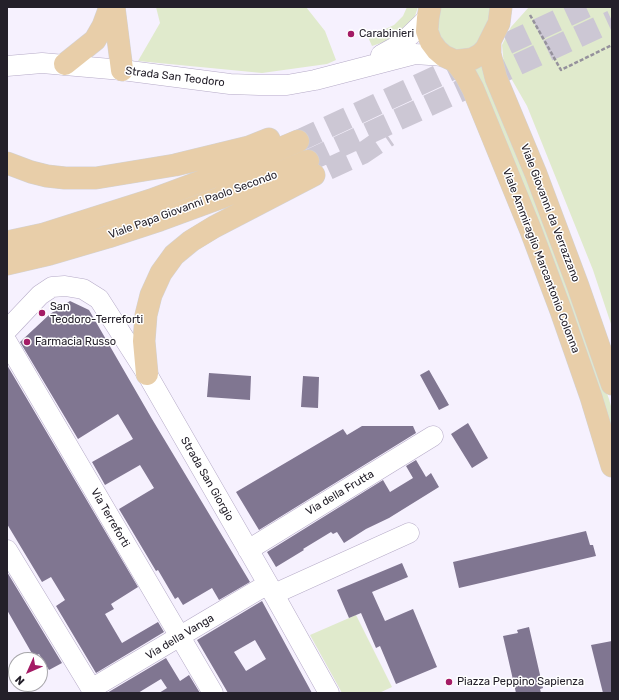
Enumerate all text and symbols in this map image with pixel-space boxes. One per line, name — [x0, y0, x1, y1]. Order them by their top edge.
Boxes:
place label: Carabinieri — [359, 27, 414, 41]
marker: Carabinieri — [346, 29, 356, 39]
street label: Strada San Teodoro — [125, 64, 225, 90]
street label: Viale Giovanni da Verrazzano — [517, 142, 583, 284]
street label: Viale Ammiraglio Marcantonio Colonna — [500, 167, 582, 355]
street label: Viale Papa Giovanni Paolo Secondo — [107, 168, 279, 242]
place label: San Teodoro-Terreforti — [50, 300, 143, 326]
marker: San Teodoro-Terreforti — [37, 308, 47, 318]
place label: Farmacia Russo — [35, 335, 116, 349]
marker: Farmacia Russo — [22, 337, 32, 347]
street label: Strada San Giorgio — [178, 435, 236, 523]
street label: Via della Frutta — [304, 467, 376, 519]
street label: Via Terreforti — [88, 486, 132, 550]
street label: Via della Vanga — [143, 611, 217, 663]
north arrow — [8, 652, 48, 692]
text: N — [12, 673, 27, 688]
place label: Piazza Peppino Sapienza — [457, 675, 584, 689]
marker: Piazza Peppino Sapienza — [444, 677, 454, 687]

